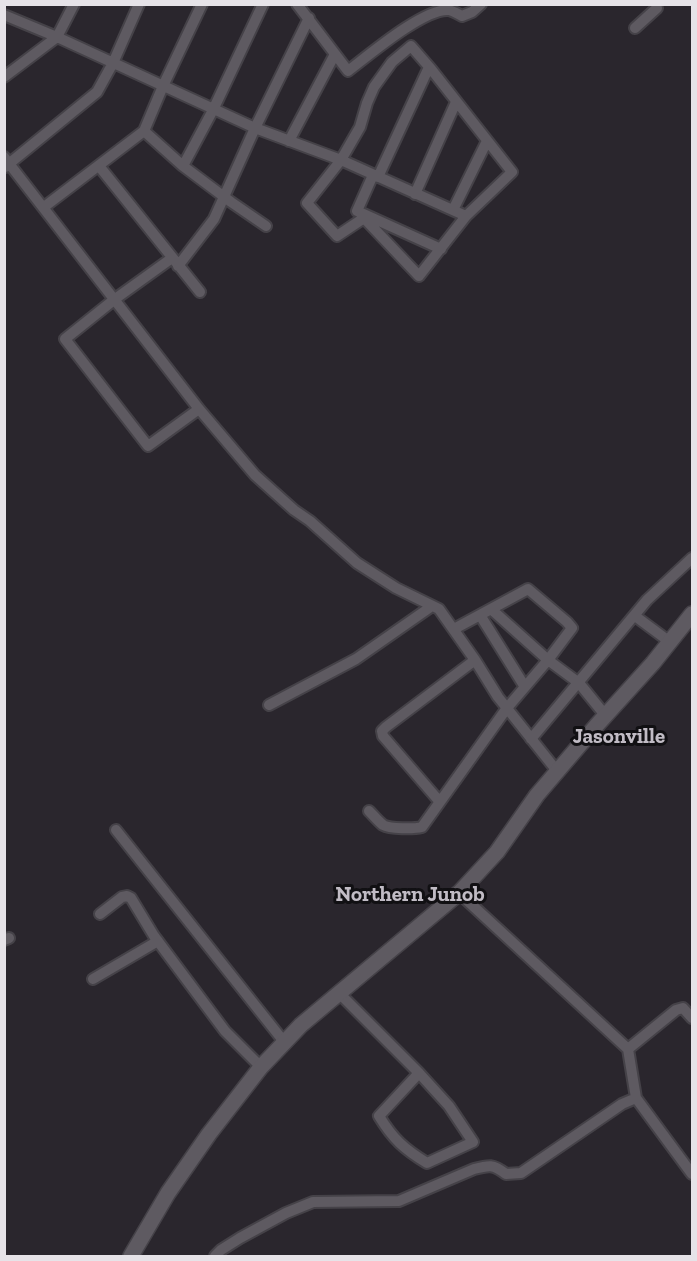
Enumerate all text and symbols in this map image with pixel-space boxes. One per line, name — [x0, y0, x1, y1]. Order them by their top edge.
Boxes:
district label: Jasonville — [573, 724, 665, 750]
district label: Northern Junob — [335, 882, 485, 908]

